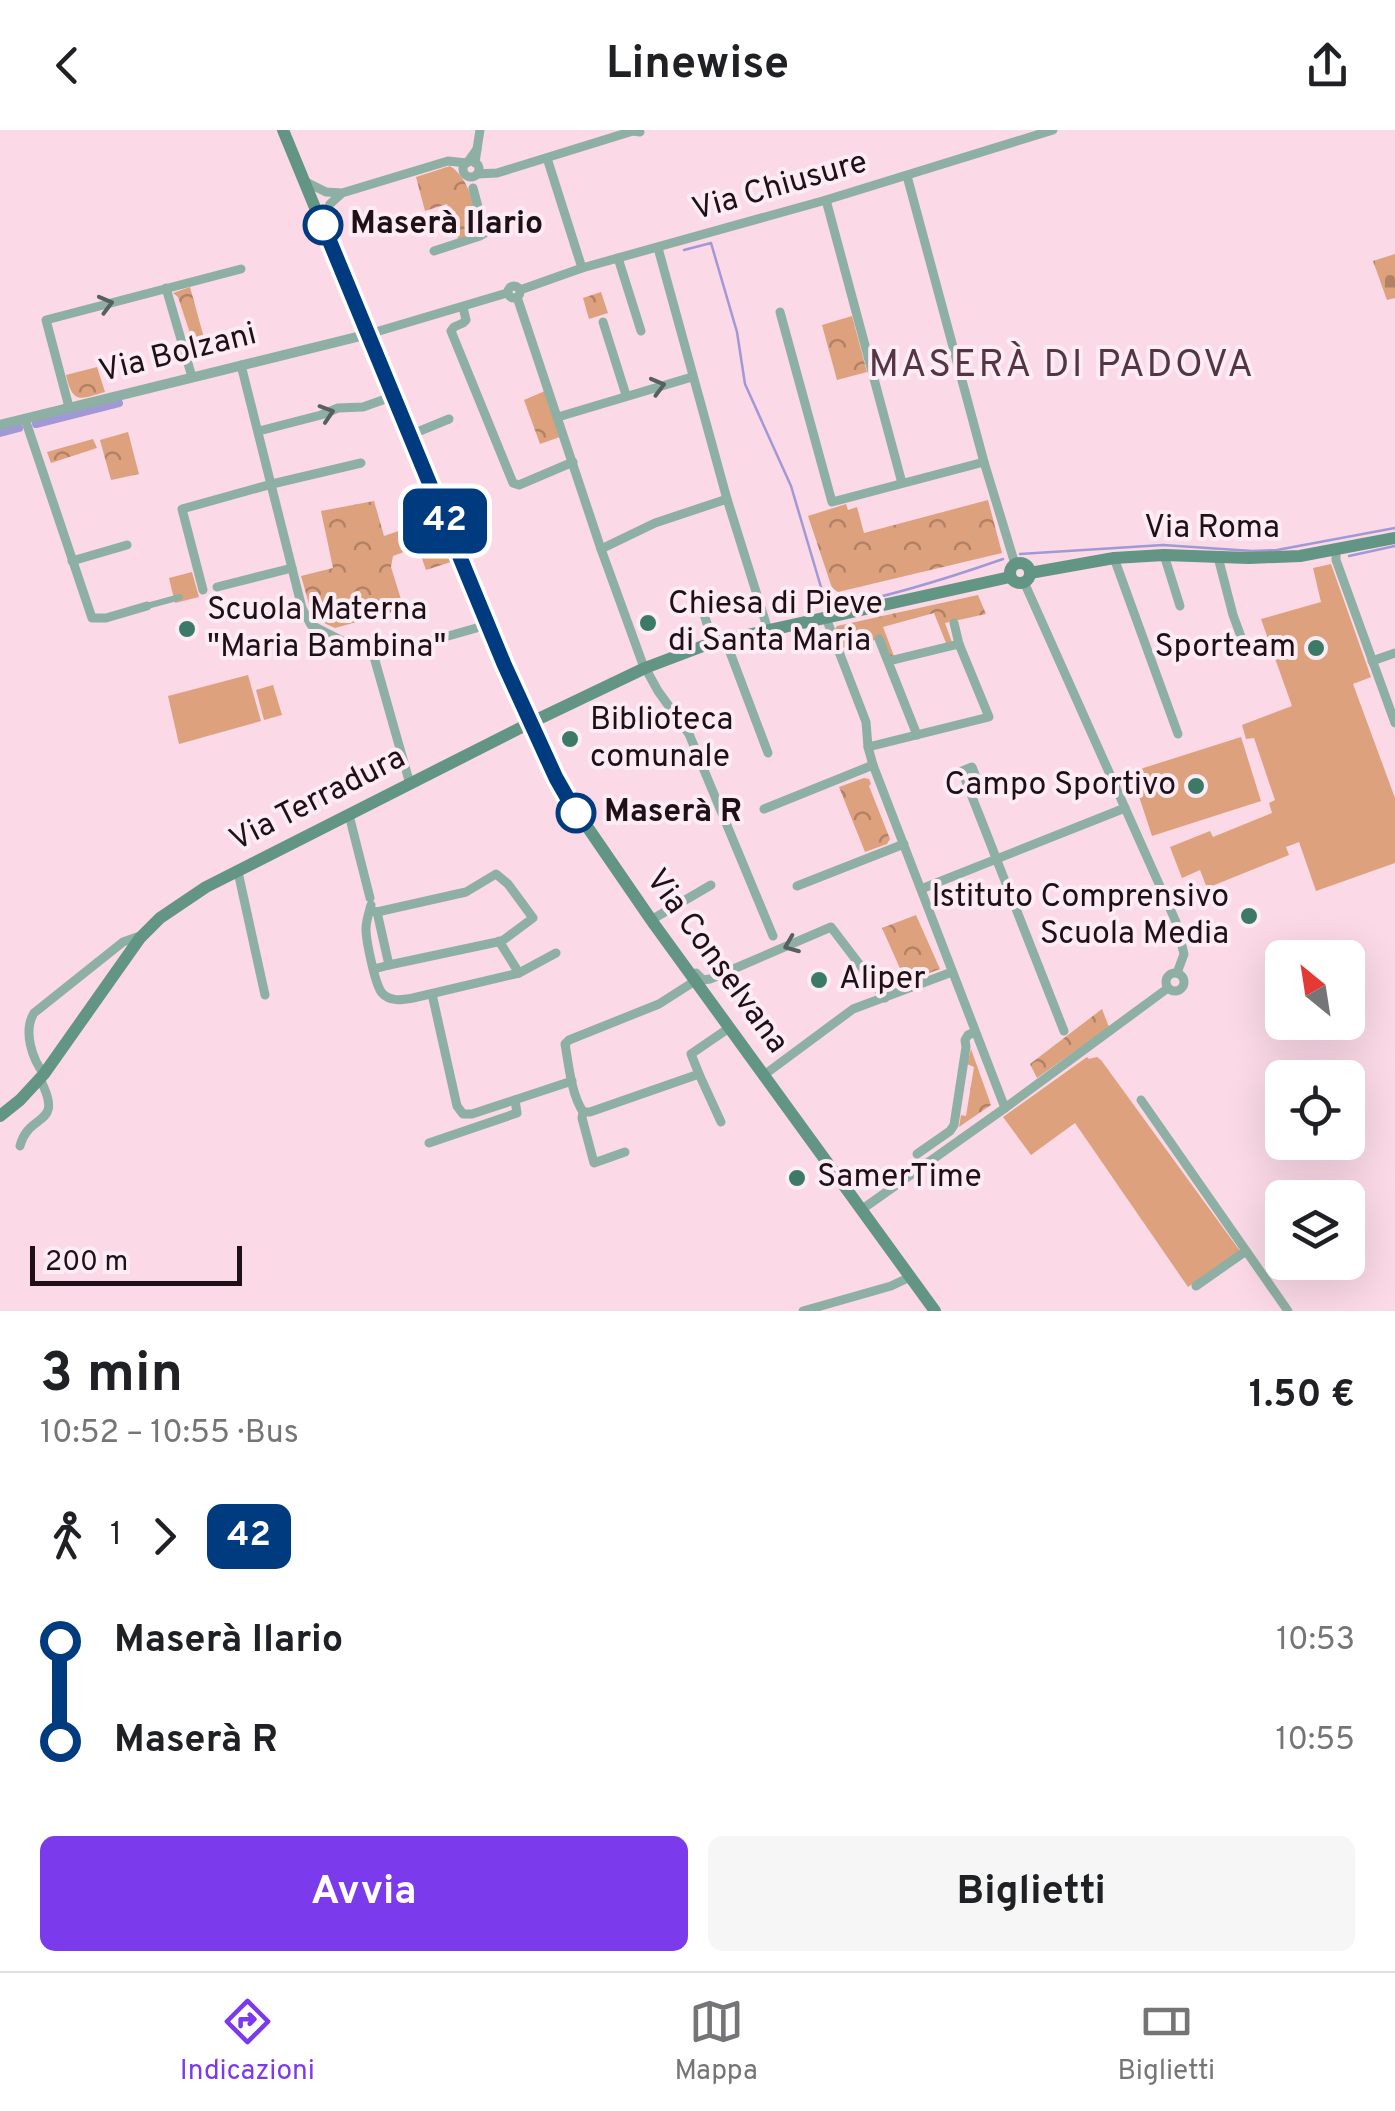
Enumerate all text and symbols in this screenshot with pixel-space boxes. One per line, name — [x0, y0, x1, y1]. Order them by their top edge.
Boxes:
text: Linewise — [606, 37, 789, 94]
icon: back — [40, 38, 95, 93]
icon: share — [1300, 38, 1355, 93]
street label: Via Chiusure — [688, 143, 872, 231]
place label: Maserà Ilario — [350, 205, 543, 245]
marker: Maserà Ilario — [304, 206, 342, 244]
one-way arrow — [96, 294, 114, 315]
street label: Via Bolzani — [95, 315, 261, 393]
district label: MASERÀ DI PADOVA — [868, 341, 1256, 391]
one-way arrow — [649, 377, 667, 398]
one-way arrow — [317, 404, 334, 424]
line badge: 42 — [400, 488, 490, 554]
text: 42 — [423, 499, 467, 543]
street label: Via Roma — [1144, 509, 1280, 549]
place label: Chiesa di Pieve di Santa Maria — [668, 585, 883, 662]
place label: Scuola Materna "Maria Bambina" — [207, 591, 446, 668]
marker: Chiesa di Pieve di Santa Maria — [637, 612, 659, 634]
marker: Scuola Materna "Maria Bambina" — [176, 618, 198, 640]
place label: Sporteam — [1154, 628, 1296, 668]
marker: Sporteam — [1305, 637, 1327, 659]
place label: Biblioteca comunale — [590, 701, 733, 778]
marker: Biblioteca comunale — [559, 728, 581, 750]
street label: Via Terradura — [224, 739, 412, 861]
place label: Campo Sportivo — [945, 766, 1176, 806]
marker: Campo Sportivo — [1185, 775, 1207, 797]
place label: Maserà R — [604, 793, 742, 833]
marker: Maserà R — [557, 794, 595, 832]
street label: Via Conselvana — [636, 862, 796, 1062]
place label: Istituto Comprensivo Scuola Media — [931, 878, 1229, 955]
marker: Istituto Comprensivo Scuola Media — [1238, 905, 1260, 927]
one-way arrow — [783, 933, 801, 953]
north arrow — [1265, 940, 1365, 1040]
map controls — [1265, 940, 1365, 1280]
place label: Aliper — [839, 960, 926, 1000]
marker: Aliper — [808, 969, 830, 991]
button: locate — [1265, 1060, 1365, 1160]
place label: SamerTime — [817, 1158, 982, 1198]
marker: SamerTime — [786, 1167, 808, 1189]
button: layers — [1265, 1180, 1365, 1280]
scale bar — [30, 1241, 242, 1286]
text: 200 m — [45, 1245, 128, 1281]
text: 3 min — [40, 1341, 183, 1411]
text: 1.50 € — [1249, 1372, 1355, 1421]
text: 10:52 – 10:55 · Bus — [40, 1414, 299, 1454]
icon: walk — [40, 1509, 95, 1564]
icon: forward — [137, 1509, 192, 1564]
text: 42 — [227, 1514, 271, 1558]
text: 1 — [110, 1516, 122, 1556]
text: Maserà Ilario — [114, 1617, 343, 1666]
text: 10:53 — [1276, 1621, 1355, 1661]
text: Maserà R — [114, 1717, 278, 1766]
text: 10:55 — [1276, 1721, 1355, 1761]
button: Avvia — [40, 1836, 688, 1951]
button: Biglietti — [708, 1836, 1355, 1951]
tab: Indicazioni — [180, 1994, 315, 2090]
tab: Mappa — [674, 1994, 758, 2090]
tab: Biglietti — [1117, 1994, 1215, 2090]

